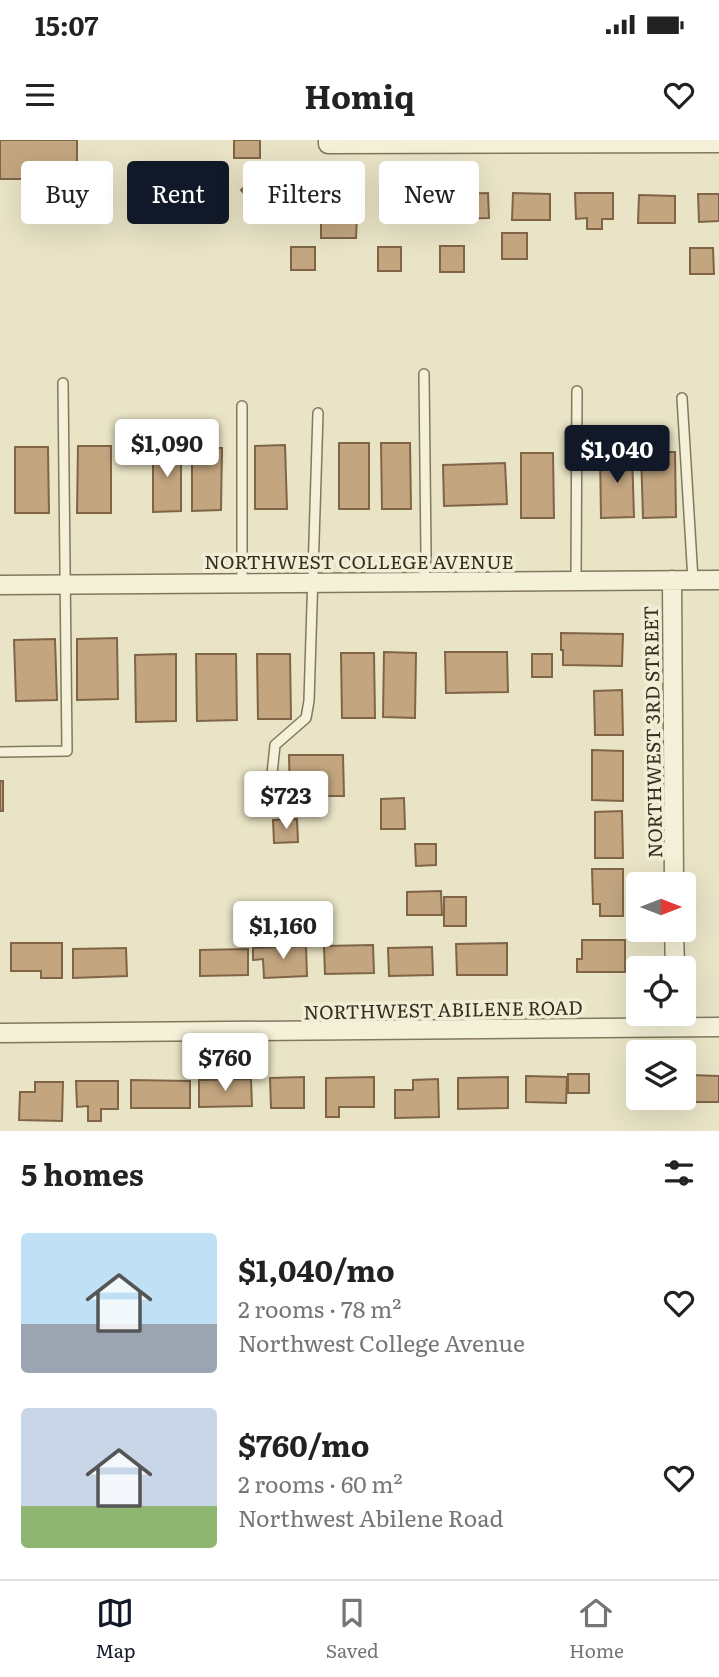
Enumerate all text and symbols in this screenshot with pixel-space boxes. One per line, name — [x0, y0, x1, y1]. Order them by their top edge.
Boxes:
text: 15:07 — [35, 5, 98, 44]
text: Homiq — [304, 71, 415, 119]
icon: menu — [21, 76, 59, 114]
icon: heart — [660, 76, 698, 114]
chip: Buy — [21, 161, 113, 224]
chip: Rent — [127, 161, 229, 224]
chip: Filters — [243, 161, 365, 224]
chip: New — [379, 161, 479, 224]
pin: $1,090 — [110, 420, 224, 479]
text: $1,090 — [131, 425, 203, 459]
pin: $1,040 — [560, 426, 674, 485]
text: $1,040 — [581, 431, 653, 465]
street label: NORTHWEST COLLEGE AVENUE — [204, 547, 514, 575]
street label: NORTHWEST 3RD STREET — [636, 605, 668, 859]
pin: $723 — [245, 772, 327, 831]
text: $723 — [260, 777, 312, 811]
north arrow — [626, 872, 696, 942]
map controls — [626, 872, 696, 1110]
pin: $1,160 — [226, 902, 340, 961]
text: $1,160 — [249, 907, 317, 941]
button: locate — [626, 956, 696, 1026]
street label: NORTHWEST ABILENE ROAD — [303, 993, 583, 1025]
pin: $760 — [184, 1034, 266, 1093]
text: $760 — [198, 1039, 252, 1073]
button: layers — [626, 1040, 696, 1110]
text: 5 homes — [21, 1151, 144, 1195]
icon: filters — [660, 1154, 698, 1192]
text: $1,040/mo — [238, 1247, 395, 1291]
icon: home — [77, 1261, 161, 1345]
icon: heart — [660, 1284, 698, 1322]
text: 2 rooms · 78 m² — [238, 1291, 401, 1325]
text: Northwest College Avenue — [238, 1325, 525, 1359]
text: $760/mo — [238, 1422, 369, 1466]
icon: home — [77, 1436, 161, 1520]
icon: heart — [660, 1459, 698, 1497]
text: 2 rooms · 60 m² — [238, 1466, 403, 1500]
text: Northwest Abilene Road — [238, 1500, 504, 1534]
tab: Map — [95, 1594, 136, 1664]
tab: Saved — [326, 1594, 379, 1664]
tab: Home — [569, 1594, 624, 1664]

